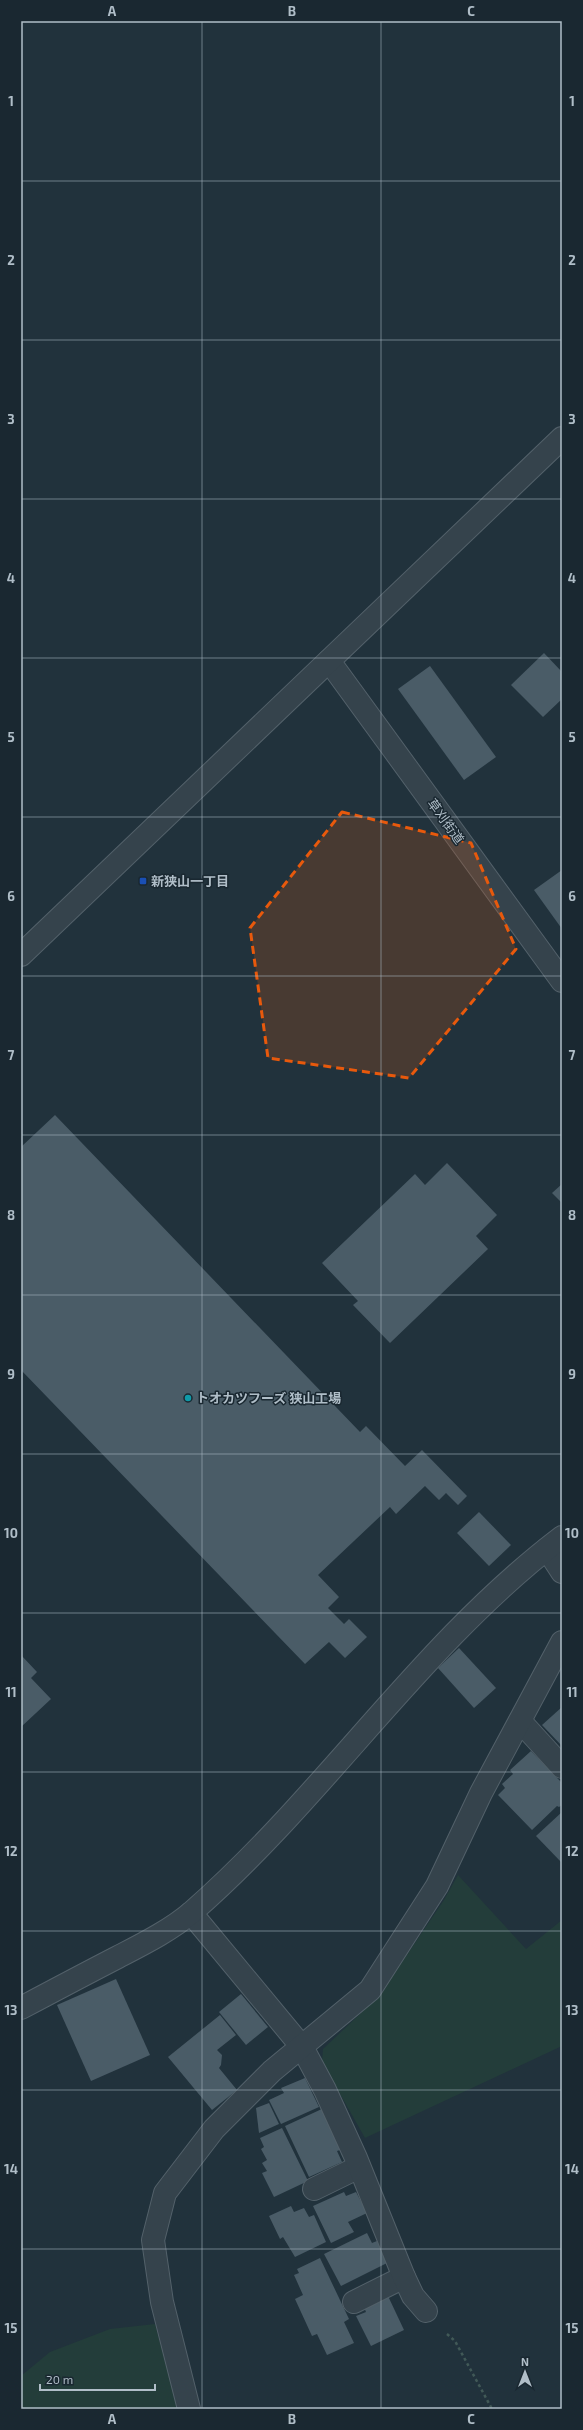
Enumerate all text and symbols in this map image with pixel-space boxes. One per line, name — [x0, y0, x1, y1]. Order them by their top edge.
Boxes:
text: A — [108, 3, 117, 19]
text: B — [288, 3, 296, 19]
text: C — [467, 3, 475, 19]
text: 1 — [8, 93, 14, 109]
text: 1 — [569, 93, 575, 109]
text: 2 — [7, 252, 15, 268]
text: 2 — [568, 252, 576, 268]
text: 3 — [7, 411, 15, 427]
text: 3 — [568, 411, 576, 427]
text: 4 — [7, 570, 15, 586]
text: 4 — [568, 570, 576, 586]
text: 5 — [7, 729, 15, 745]
text: 5 — [568, 729, 576, 745]
street label: 草刈街道 — [424, 795, 468, 847]
place label: 新狭山一丁目 — [151, 873, 229, 889]
marker: 新狭山一丁目 — [138, 876, 148, 886]
text: 6 — [7, 888, 15, 904]
text: 6 — [568, 888, 576, 904]
text: 7 — [8, 1047, 15, 1063]
text: 7 — [569, 1047, 576, 1063]
text: 8 — [7, 1207, 15, 1223]
text: 8 — [568, 1207, 576, 1223]
text: 9 — [7, 1366, 15, 1382]
text: 9 — [568, 1366, 576, 1382]
place label: トオカツフーズ 狭山工場 — [196, 1390, 341, 1406]
marker: トオカツフーズ 狭山工場 — [183, 1393, 193, 1403]
text: 10 — [4, 1525, 18, 1541]
text: 10 — [565, 1525, 579, 1541]
text: 11 — [5, 1684, 17, 1700]
text: 11 — [566, 1684, 578, 1700]
text: 12 — [4, 1843, 18, 1859]
text: 12 — [565, 1843, 579, 1859]
text: 13 — [5, 2002, 18, 2018]
text: 13 — [566, 2002, 579, 2018]
text: 14 — [4, 2161, 18, 2177]
text: 14 — [565, 2161, 579, 2177]
text: 15 — [5, 2320, 17, 2336]
text: 15 — [566, 2320, 578, 2336]
north arrow — [505, 2352, 545, 2392]
text: N — [521, 2355, 529, 2368]
scale bar — [40, 2366, 155, 2392]
text: 20 m — [46, 2372, 73, 2386]
text: A — [108, 2411, 117, 2427]
text: B — [288, 2411, 296, 2427]
text: C — [467, 2411, 475, 2427]

